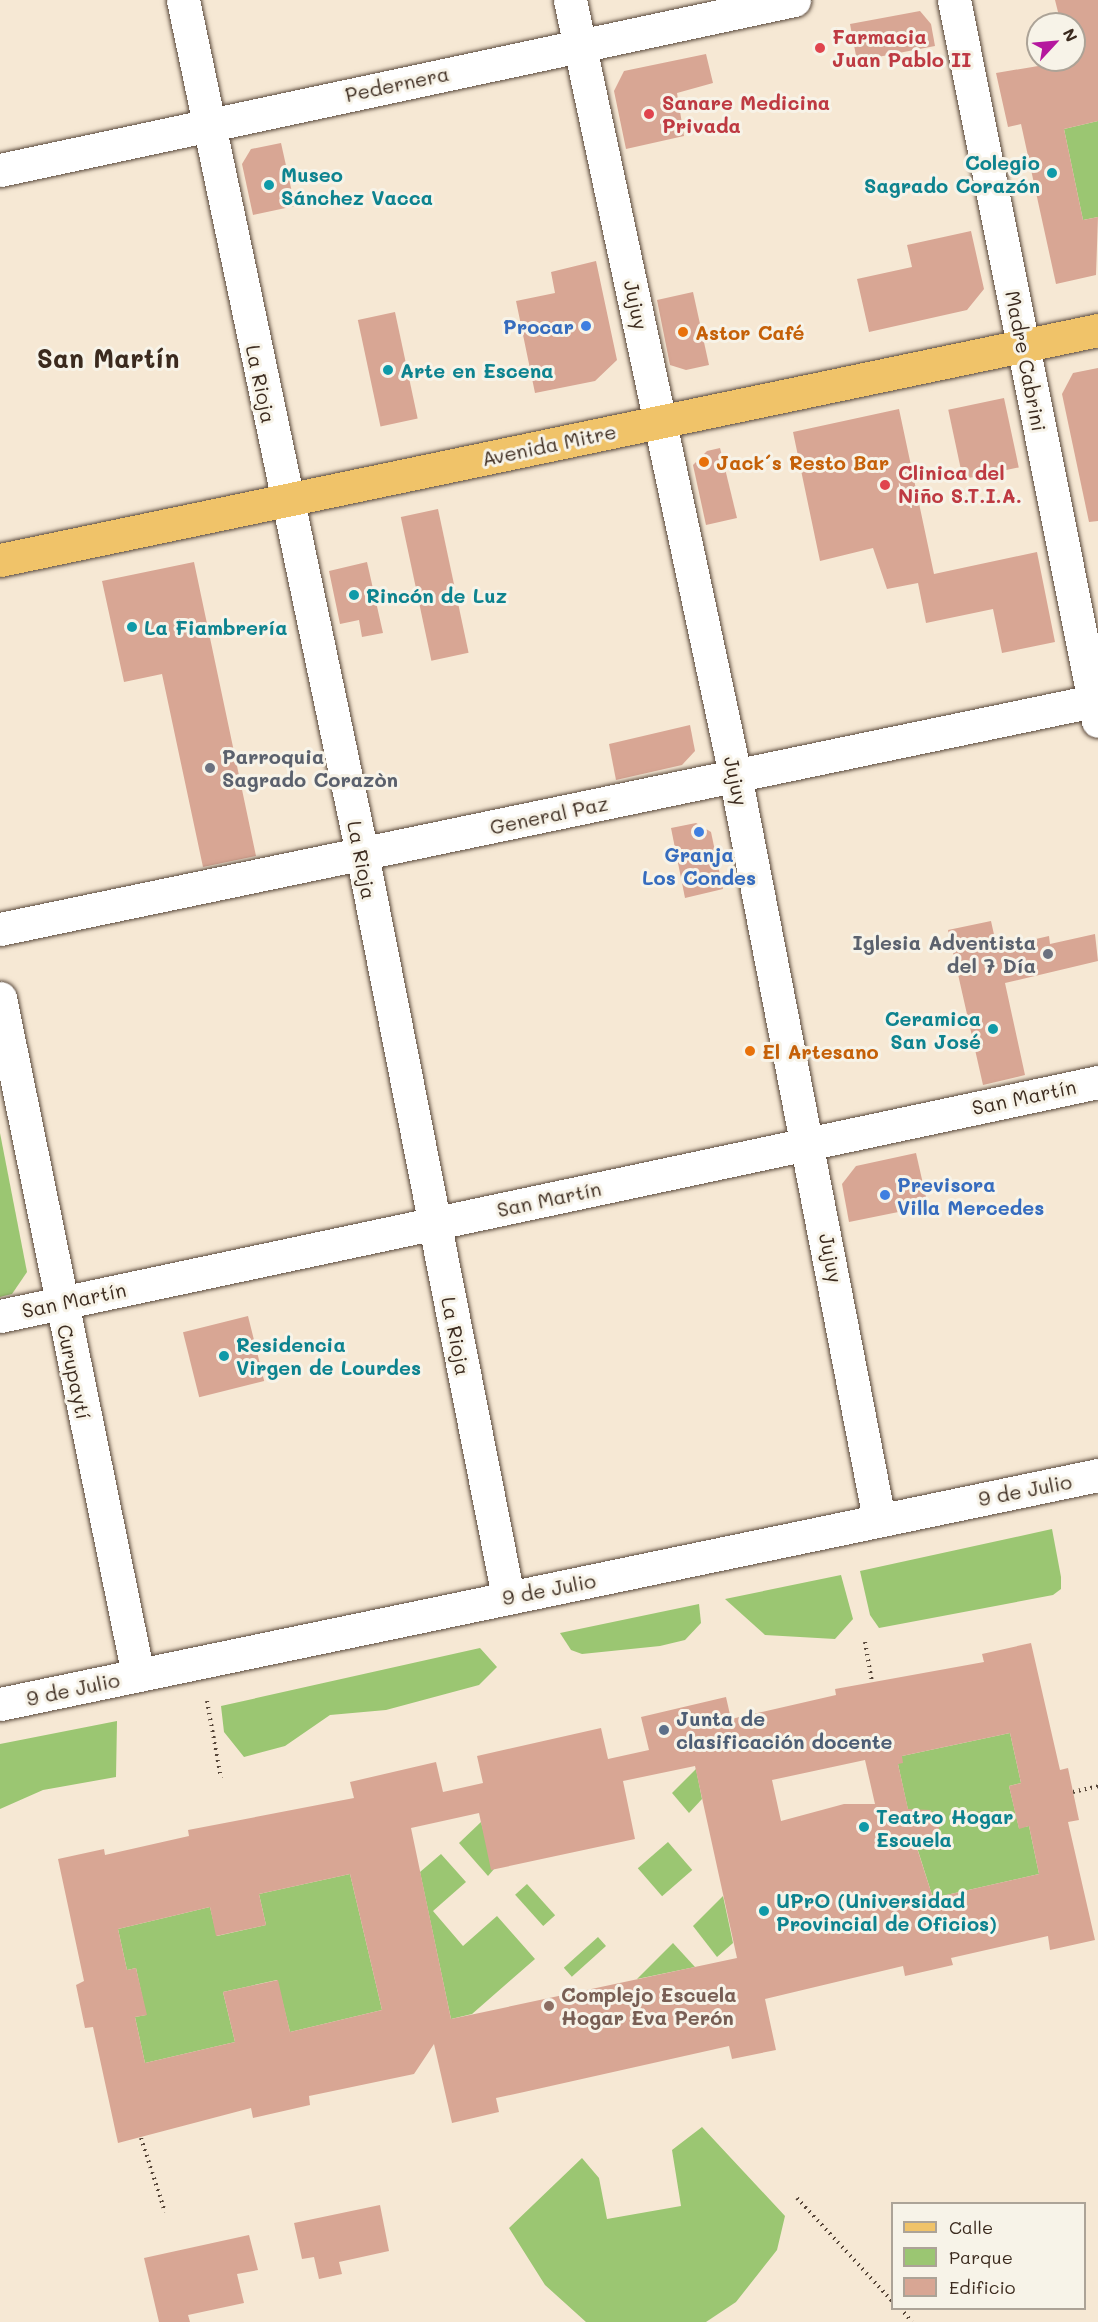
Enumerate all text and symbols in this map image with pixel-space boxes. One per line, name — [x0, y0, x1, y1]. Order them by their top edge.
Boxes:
north arrow — [1026, 12, 1086, 72]
place label: Farmacia Juan Pablo II — [832, 24, 971, 71]
text: N — [1059, 25, 1083, 45]
marker: Farmacia Juan Pablo II — [813, 41, 827, 55]
street label: Pedernera — [343, 61, 451, 107]
place label: Sanare Medicina Privada — [662, 90, 830, 137]
marker: Sanare Medicina Privada — [640, 105, 658, 123]
place label: Colegio Sagrado Corazón — [864, 150, 1040, 197]
place label: Museo Sánchez Vacca — [281, 162, 433, 209]
marker: Colegio Sagrado Corazón — [1045, 166, 1059, 180]
marker: Museo Sánchez Vacca — [262, 178, 276, 192]
street label: Jujuy — [619, 278, 653, 332]
street label: Madre Cabrini — [1001, 289, 1051, 433]
place label: Procar — [503, 314, 574, 338]
marker: Procar — [579, 319, 593, 333]
place label: Astor Café — [695, 320, 804, 344]
marker: Astor Café — [676, 325, 690, 339]
district label: San Martín — [37, 343, 179, 375]
street label: La Rioja — [241, 343, 281, 425]
place label: Arte en Escena — [400, 358, 553, 382]
marker: Arte en Escena — [381, 363, 395, 377]
street label: Avenida Mitre — [480, 419, 618, 471]
place label: Jack´s Resto Bar — [716, 450, 889, 474]
marker: Jack´s Resto Bar — [697, 455, 711, 469]
place label: Clinica del Niño S.T.I.A. — [898, 461, 1022, 508]
marker: Clinica del Niño S.T.I.A. — [876, 476, 894, 494]
place label: Rincón de Luz — [366, 583, 507, 607]
marker: Rincón de Luz — [347, 588, 361, 602]
place label: La Fiambrería — [144, 615, 288, 639]
marker: La Fiambrería — [125, 620, 139, 634]
place label: Parroquia Sagrado Corazòn — [222, 744, 398, 791]
street label: Jujuy — [719, 754, 753, 808]
marker: Parroquia Sagrado Corazòn — [203, 761, 217, 775]
street label: General Paz — [488, 791, 610, 839]
street label: La Rioja — [343, 819, 381, 901]
marker: Granja Los Condes — [692, 825, 706, 839]
place label: Granja Los Condes — [642, 842, 756, 889]
place label: Iglesia Adventista del 7 Día — [853, 930, 1036, 977]
marker: Iglesia Adventista del 7 Día — [1041, 947, 1055, 961]
place label: Ceramica San José — [885, 1006, 981, 1053]
marker: Ceramica San José — [986, 1022, 1000, 1036]
place label: El Artesano — [762, 1039, 879, 1063]
marker: El Artesano — [743, 1044, 757, 1058]
street label: San Martín — [970, 1074, 1078, 1120]
place label: Previsora Villa Mercedes — [897, 1172, 1044, 1219]
street label: San Martín — [495, 1176, 603, 1222]
marker: Previsora Villa Mercedes — [878, 1188, 892, 1202]
street label: Jujuy — [814, 1231, 848, 1285]
street label: San Martín — [20, 1277, 128, 1323]
street label: La Rioja — [437, 1295, 475, 1377]
street label: Curupaytí — [52, 1322, 96, 1422]
place label: Residencia Virgen de Lourdes — [236, 1332, 421, 1379]
marker: Residencia Virgen de Lourdes — [217, 1349, 231, 1363]
street label: 9 de Julio — [976, 1469, 1074, 1511]
street label: 9 de Julio — [500, 1568, 598, 1610]
street label: 9 de Julio — [24, 1667, 122, 1711]
place label: Junta de clasificación docente — [676, 1706, 893, 1753]
marker: Junta de clasificación docente — [657, 1723, 671, 1737]
place label: Teatro Hogar Escuela — [876, 1804, 1014, 1851]
marker: Teatro Hogar Escuela — [857, 1820, 871, 1834]
place label: UPrO (Universidad Provincial de Oficios) — [776, 1888, 997, 1935]
marker: UPrO (Universidad Provincial de Oficios) — [757, 1904, 771, 1918]
place label: Complejo Escuela Hogar Eva Perón — [561, 1982, 737, 2029]
marker: Complejo Escuela Hogar Eva Perón — [542, 1999, 556, 2013]
legend — [891, 2202, 1086, 2310]
text: Calle — [949, 2215, 993, 2239]
text: Parque — [949, 2245, 1013, 2269]
text: Edificio — [949, 2275, 1016, 2299]

